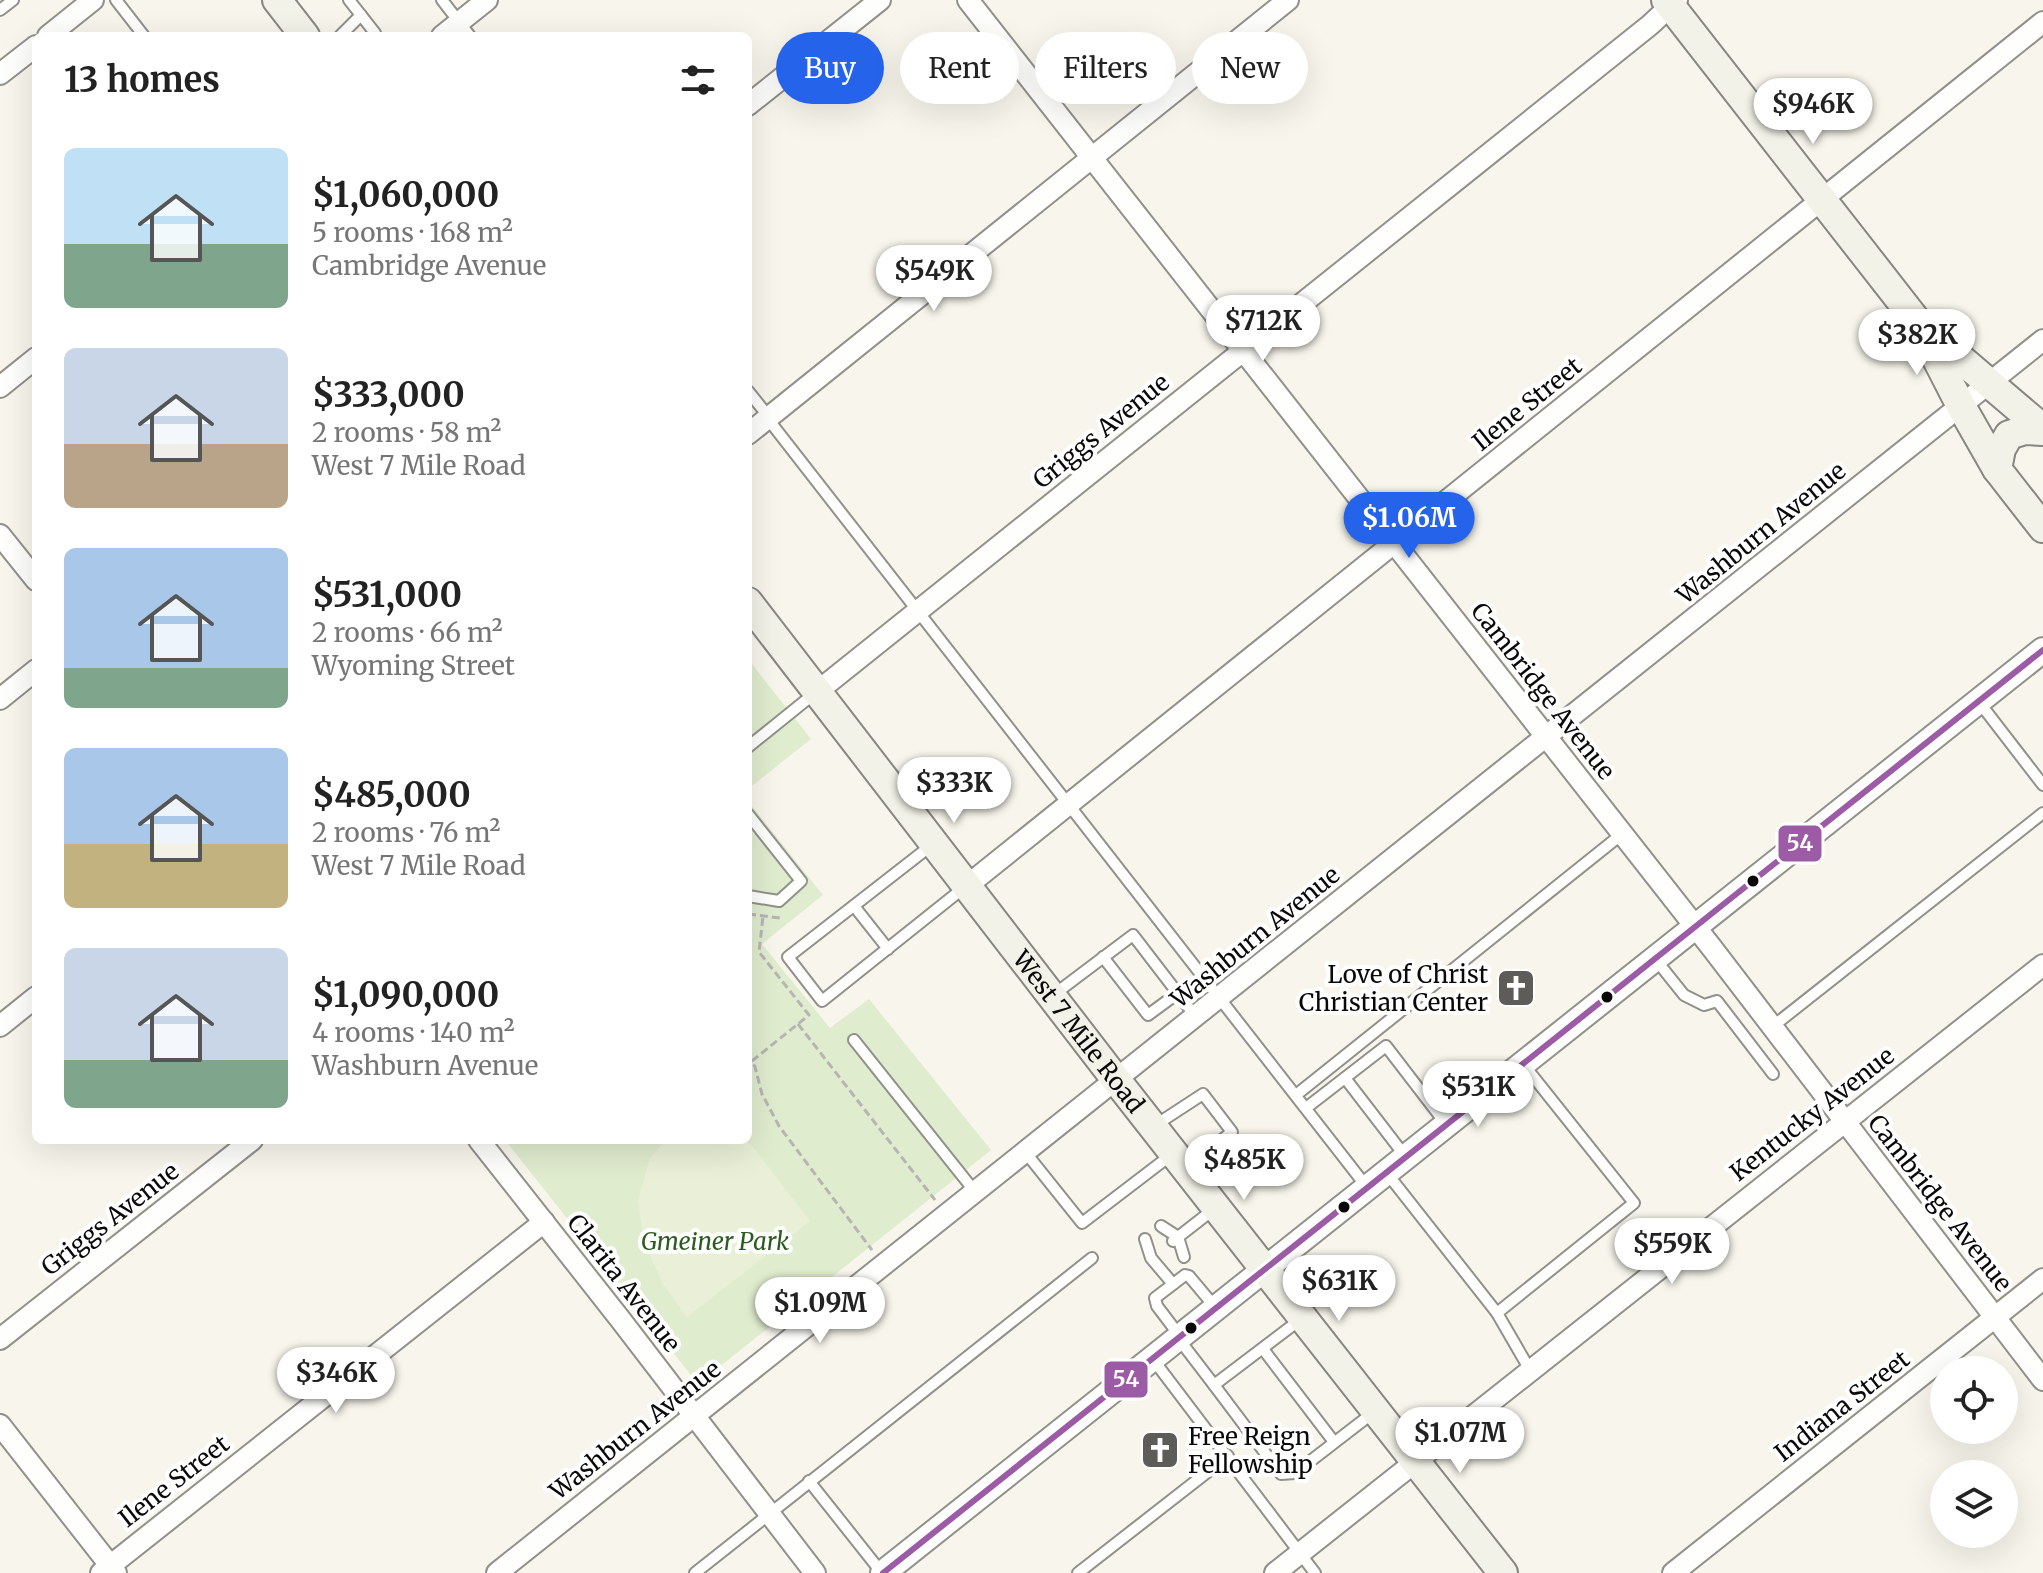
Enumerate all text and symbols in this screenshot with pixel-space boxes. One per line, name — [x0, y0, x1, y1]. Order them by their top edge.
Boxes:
chip: Buy — [776, 32, 884, 104]
chip: Rent — [900, 32, 1019, 104]
chip: Filters — [1035, 32, 1176, 104]
chip: New — [1192, 32, 1308, 104]
icon: filters — [676, 58, 720, 102]
text: 13 homes — [64, 59, 220, 101]
pin: $946K — [1757, 78, 1869, 146]
text: $946K — [1772, 87, 1854, 120]
text: $1,060,000 — [312, 174, 499, 216]
icon: home — [128, 180, 224, 276]
text: 5 rooms · 168 m² — [312, 216, 513, 249]
pin: $549K — [878, 245, 990, 313]
text: Cambridge Avenue — [312, 249, 546, 282]
text: $549K — [894, 254, 974, 287]
pin: $712K — [1207, 295, 1319, 363]
text: $712K — [1224, 304, 1302, 337]
pin: $382K — [1861, 309, 1973, 377]
text: $382K — [1876, 318, 1958, 351]
street label: Ilene Street — [1466, 350, 1588, 457]
street label: Griggs Avenue — [1027, 367, 1175, 495]
text: $333,000 — [312, 374, 465, 416]
icon: home — [128, 380, 224, 476]
text: 2 rooms · 58 m² — [312, 416, 501, 449]
text: West 7 Mile Road — [312, 449, 526, 482]
street label: Washburn Avenue — [1669, 455, 1852, 611]
pin: $1.06M — [1344, 492, 1474, 560]
text: $1.06M — [1362, 501, 1456, 534]
text: $531,000 — [312, 574, 462, 616]
icon: home — [128, 580, 224, 676]
street label: Cambridge Avenue — [1464, 596, 1622, 786]
text: 2 rooms · 66 m² — [312, 616, 503, 649]
text: Wyoming Street — [312, 649, 515, 682]
pin: $333K — [898, 757, 1010, 825]
text: $333K — [915, 766, 993, 799]
text: $485,000 — [312, 774, 471, 816]
icon: home — [128, 780, 224, 876]
text: 2 rooms · 76 m² — [312, 816, 500, 849]
line badge: 54 — [1777, 824, 1823, 863]
text: 54 — [1787, 829, 1813, 857]
text: West 7 Mile Road — [312, 849, 526, 882]
street label: Washburn Avenue — [1163, 859, 1346, 1015]
unlabelled marker — [1745, 873, 1761, 889]
street label: West 7 Mile Road — [1006, 943, 1151, 1119]
place label: Love of Christ Christian Center — [1299, 959, 1489, 1018]
church icon: Love of Christ Christian Center — [1495, 967, 1537, 1009]
text: $1,090,000 — [312, 974, 499, 1016]
icon: home — [128, 980, 224, 1076]
unlabelled marker — [1599, 989, 1615, 1005]
text: 4 rooms · 140 m² — [312, 1016, 515, 1049]
street label: Kentucky Avenue — [1724, 1040, 1900, 1188]
text: Washburn Avenue — [312, 1049, 538, 1082]
pin: $531K — [1422, 1061, 1534, 1129]
text: $531K — [1440, 1070, 1516, 1103]
street label: Cambridge Avenue — [1861, 1108, 2019, 1298]
pin: $485K — [1188, 1134, 1300, 1202]
text: $485K — [1203, 1143, 1285, 1176]
street label: Griggs Avenue — [35, 1156, 185, 1282]
unlabelled marker — [1336, 1199, 1352, 1215]
street label: Clarita Avenue — [561, 1208, 687, 1358]
pin: $559K — [1616, 1218, 1728, 1286]
park label: Gmeiner Park — [641, 1226, 789, 1257]
text: $559K — [1632, 1227, 1712, 1260]
pin: $631K — [1283, 1255, 1395, 1323]
text: $631K — [1301, 1264, 1377, 1297]
pin: $1.09M — [755, 1277, 885, 1345]
text: $1.09M — [773, 1286, 867, 1319]
unlabelled marker — [1183, 1320, 1199, 1336]
street label: Indiana Street — [1768, 1343, 1916, 1468]
pin: $346K — [280, 1347, 392, 1415]
street label: Washburn Avenue — [542, 1353, 727, 1507]
text: $346K — [295, 1356, 377, 1389]
map controls — [1930, 1356, 2018, 1548]
button: locate — [1930, 1356, 2018, 1444]
line badge: 54 — [1103, 1360, 1149, 1399]
text: 54 — [1113, 1365, 1139, 1393]
pin: $1.07M — [1395, 1407, 1525, 1475]
text: $1.07M — [1413, 1416, 1507, 1449]
place label: Free Reign Fellowship — [1188, 1421, 1313, 1480]
street label: Ilene Street — [113, 1428, 236, 1534]
church icon: Free Reign Fellowship — [1139, 1429, 1181, 1471]
button: layers — [1930, 1460, 2018, 1548]

